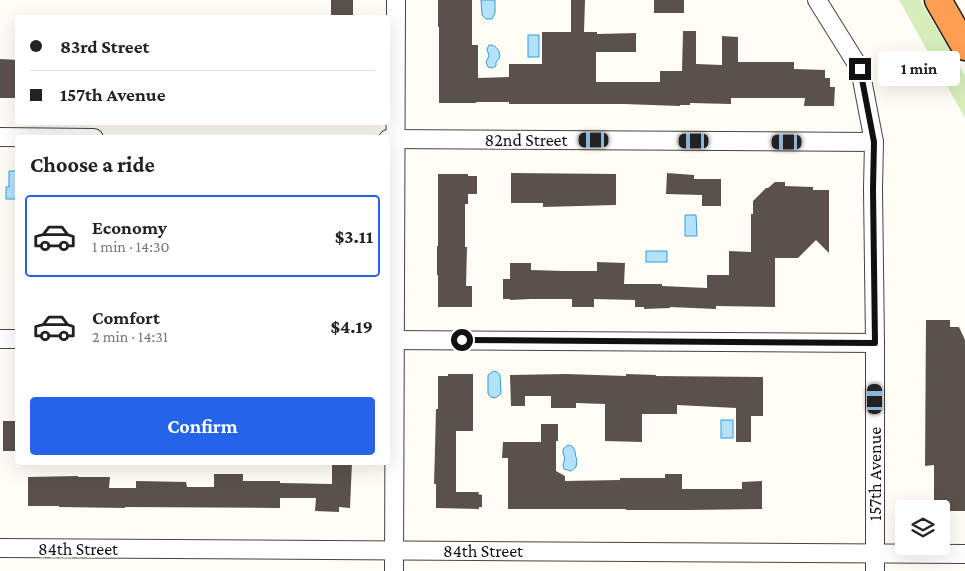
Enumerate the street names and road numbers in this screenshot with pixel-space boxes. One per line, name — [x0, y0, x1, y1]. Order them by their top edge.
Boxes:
street label: 82nd Street — [485, 130, 568, 150]
street label: 157th Avenue — [865, 427, 885, 521]
street label: 84th Street — [38, 539, 119, 559]
street label: 84th Street — [443, 541, 524, 561]

